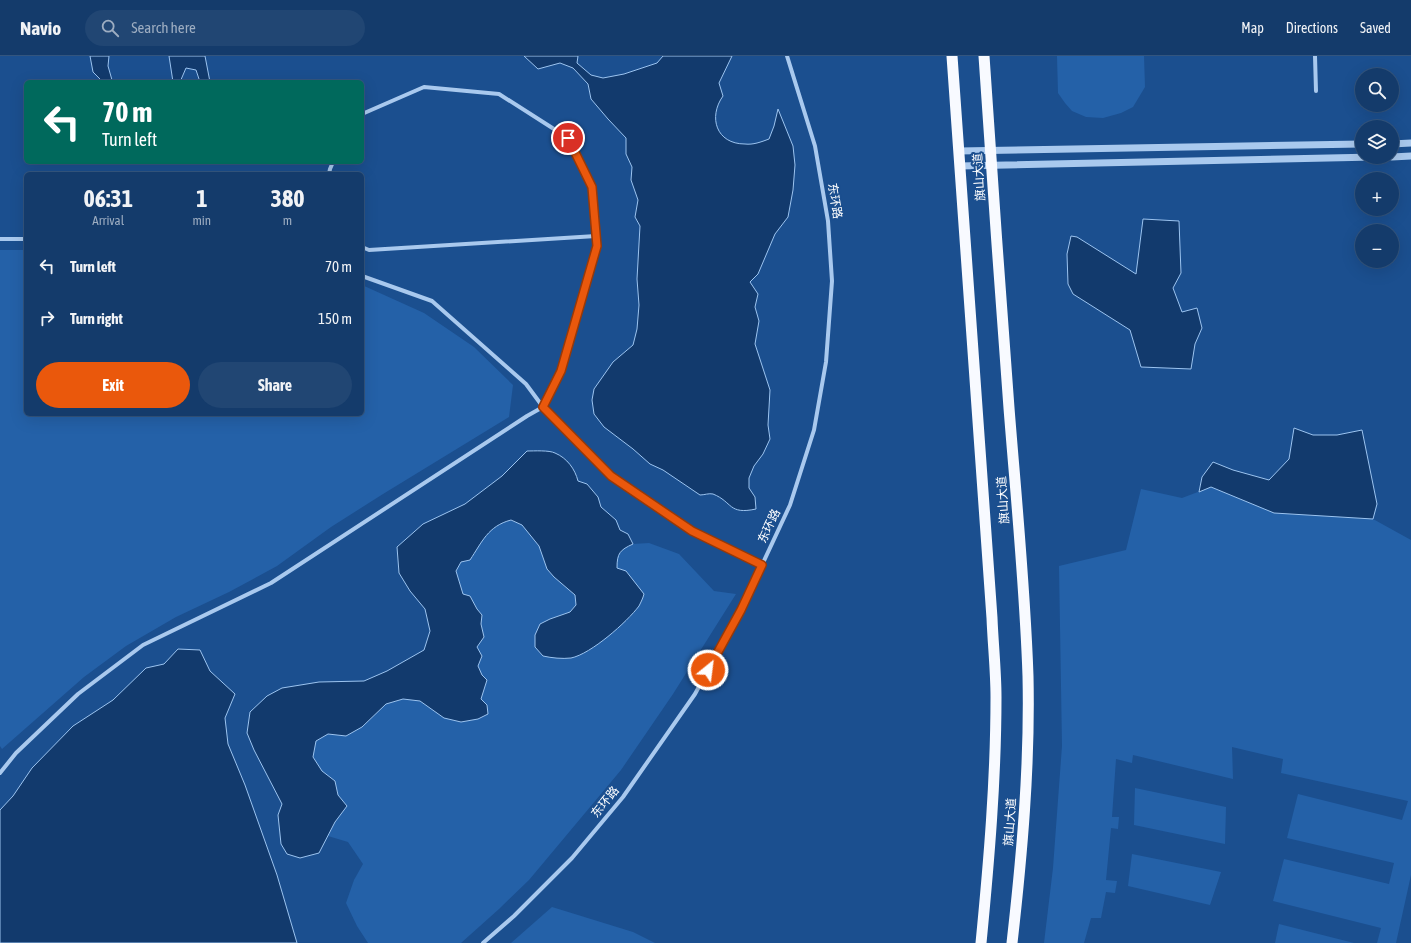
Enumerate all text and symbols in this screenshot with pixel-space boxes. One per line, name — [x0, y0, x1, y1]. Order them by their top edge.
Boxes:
search box — [85, 10, 365, 46]
text: Navio — [20, 17, 61, 39]
icon: search — [99, 17, 121, 39]
text: Search here — [131, 19, 196, 36]
text: Map — [1241, 20, 1264, 36]
text: Directions — [1286, 20, 1338, 36]
text: Saved — [1360, 20, 1391, 36]
map controls — [1355, 68, 1399, 268]
button: search — [1355, 68, 1399, 112]
icon: left — [36, 96, 88, 148]
text: 70 m — [102, 96, 152, 128]
button: layers — [1355, 120, 1399, 164]
pin — [551, 121, 585, 155]
icon: arrive — [557, 127, 579, 149]
text: Turn left — [102, 129, 157, 150]
street label: 旗山大道 — [970, 153, 988, 201]
button: + — [1355, 172, 1399, 216]
street label: 东环路 — [825, 182, 845, 220]
text: 06:31 — [84, 185, 133, 212]
text: 1 — [196, 185, 207, 212]
text: 380 — [271, 185, 304, 212]
text: Arrival — [92, 213, 124, 228]
text: min — [192, 213, 211, 228]
text: m — [283, 213, 292, 228]
button: − — [1355, 224, 1399, 268]
icon: left — [36, 255, 58, 277]
text: Turn left — [70, 258, 116, 275]
text: 70 m — [325, 258, 352, 275]
icon: right — [36, 307, 58, 329]
text: Turn right — [70, 310, 123, 327]
text: 150 m — [318, 310, 352, 327]
button: Exit — [36, 362, 190, 408]
button: Share — [198, 362, 352, 408]
street label: 旗山大道 — [994, 476, 1012, 524]
street label: 东环路 — [755, 507, 783, 545]
position arrow — [687, 649, 729, 691]
street label: 东环路 — [588, 784, 622, 820]
street label: 旗山大道 — [1001, 798, 1019, 846]

